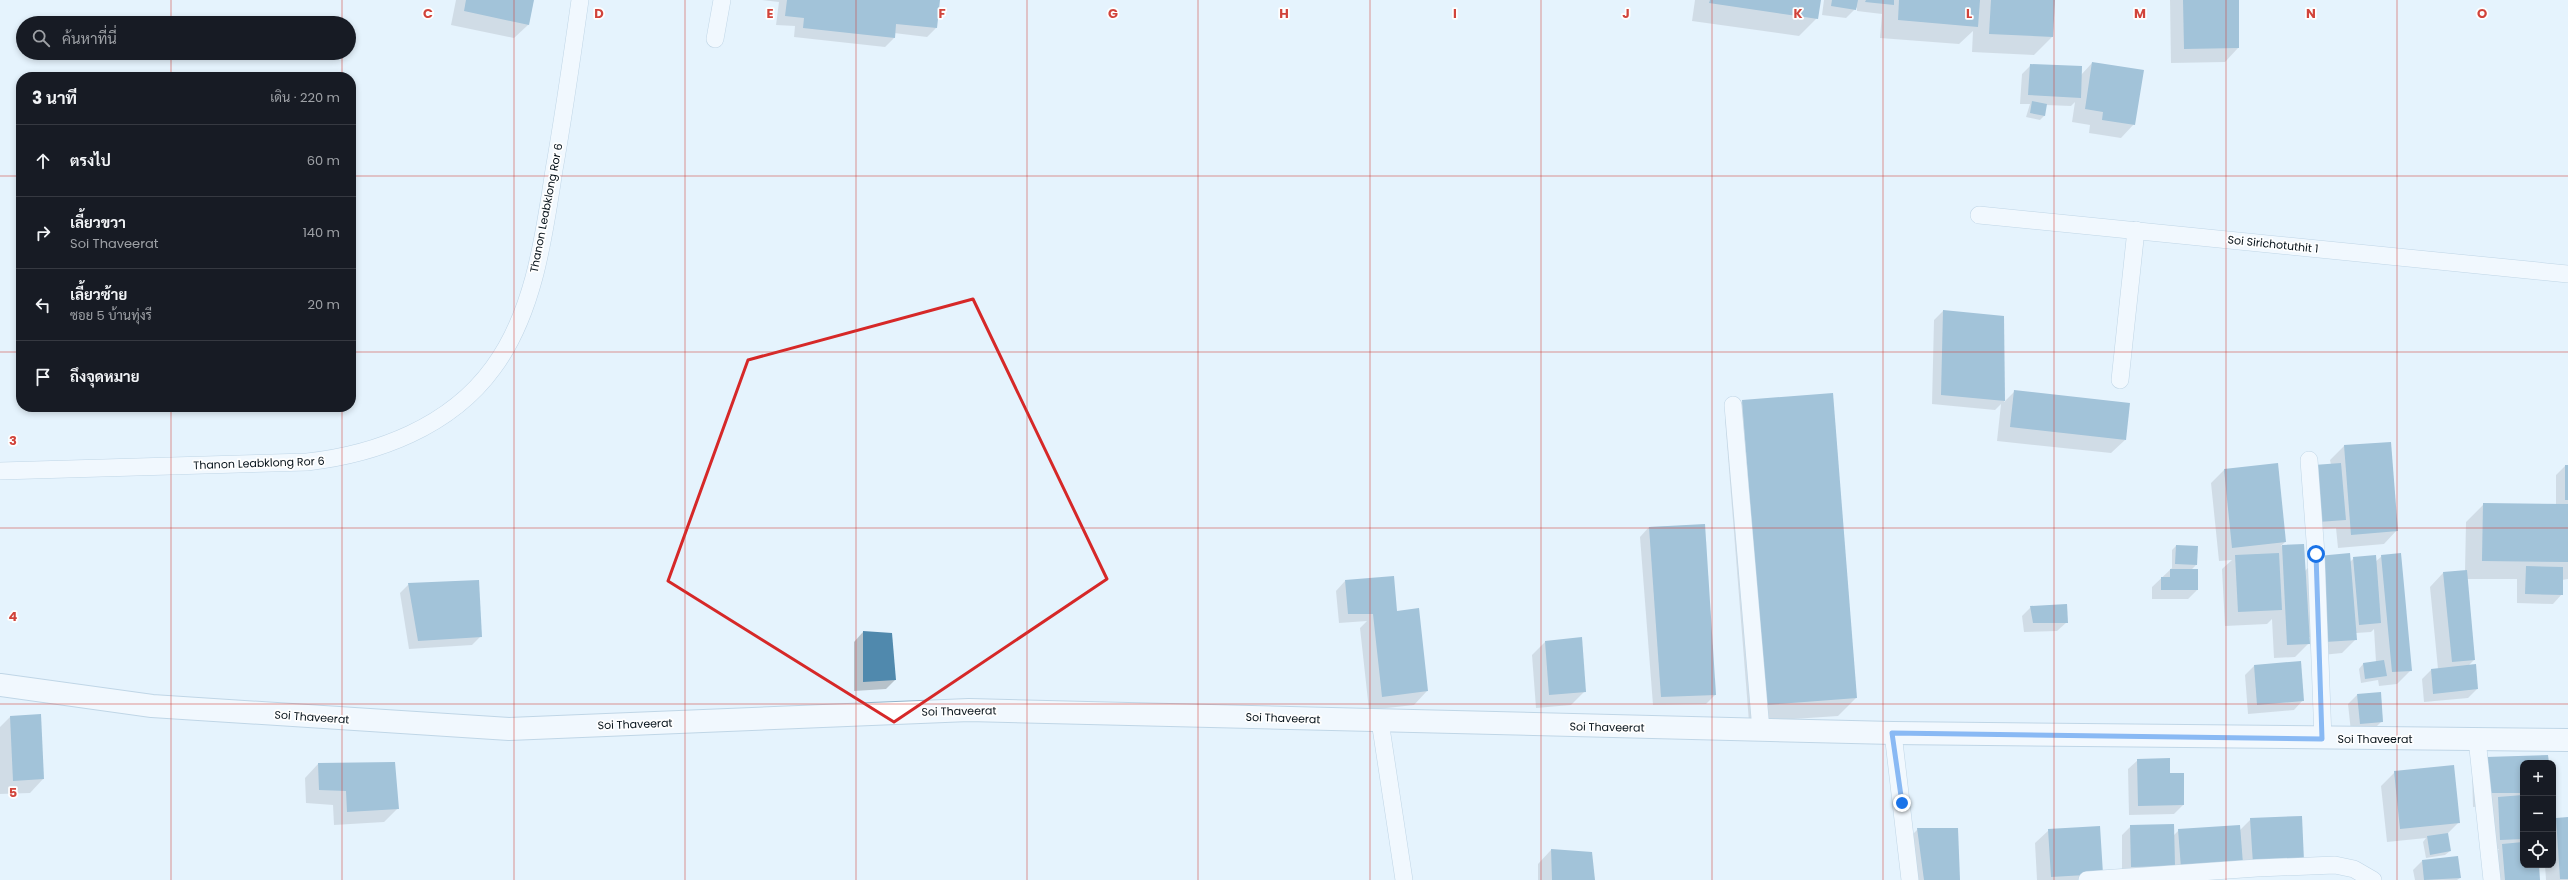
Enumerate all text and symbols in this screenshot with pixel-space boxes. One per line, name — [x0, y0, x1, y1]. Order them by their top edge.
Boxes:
text: C — [423, 4, 433, 23]
text: D — [594, 4, 604, 23]
text: E — [766, 4, 774, 23]
text: F — [938, 4, 946, 23]
text: G — [1108, 4, 1118, 23]
text: H — [1279, 4, 1289, 23]
text: I — [1453, 4, 1457, 23]
text: J — [1622, 4, 1630, 23]
text: K — [1793, 4, 1803, 23]
text: L — [1966, 4, 1972, 23]
text: M — [2134, 4, 2146, 23]
text: N — [2306, 4, 2316, 23]
text: O — [2477, 4, 2487, 23]
search box — [16, 16, 356, 60]
icon: search — [30, 27, 52, 49]
text: ค้นหาที่นี่ — [62, 28, 117, 49]
text: 3 นาที — [32, 86, 77, 110]
text: เดิน · 220 m — [270, 88, 340, 107]
street label: Thanon Leabklong Ror 6 — [526, 142, 566, 274]
icon: ahead — [32, 150, 54, 172]
text: ตรงไป — [70, 150, 111, 171]
text: 60 m — [307, 151, 340, 170]
text: เลี้ยวขวา — [70, 212, 126, 233]
icon: right — [32, 222, 54, 244]
text: 140 m — [303, 223, 340, 242]
street label: Soi Sirichotuthit 1 — [2227, 231, 2319, 257]
text: Soi Thaveerat — [70, 234, 159, 253]
text: เลี้ยวซ้าย — [70, 284, 127, 305]
icon: left — [32, 294, 54, 316]
text: 20 m — [307, 295, 340, 314]
text: ซอย 5 บ้านทุ่งรี — [70, 306, 152, 325]
icon: arrive — [32, 366, 54, 388]
text: ถึงจุดหมาย — [70, 366, 140, 387]
text: 3 — [9, 431, 17, 450]
street label: Thanon Leabklong Ror 6 — [193, 453, 325, 473]
route start — [2307, 545, 2325, 563]
text: 4 — [9, 607, 18, 626]
street label: Soi Thaveerat — [921, 702, 997, 720]
street label: Soi Thaveerat — [274, 706, 350, 728]
street label: Soi Thaveerat — [1245, 709, 1321, 727]
street label: Soi Thaveerat — [597, 715, 673, 733]
street label: Soi Thaveerat — [1569, 718, 1645, 736]
street label: Soi Thaveerat — [2338, 731, 2412, 747]
map controls — [2520, 760, 2556, 868]
button: + — [2520, 760, 2556, 796]
text: 5 — [9, 783, 17, 802]
route end — [1893, 794, 1911, 812]
button: − — [2520, 796, 2556, 832]
button: locate — [2520, 832, 2556, 868]

